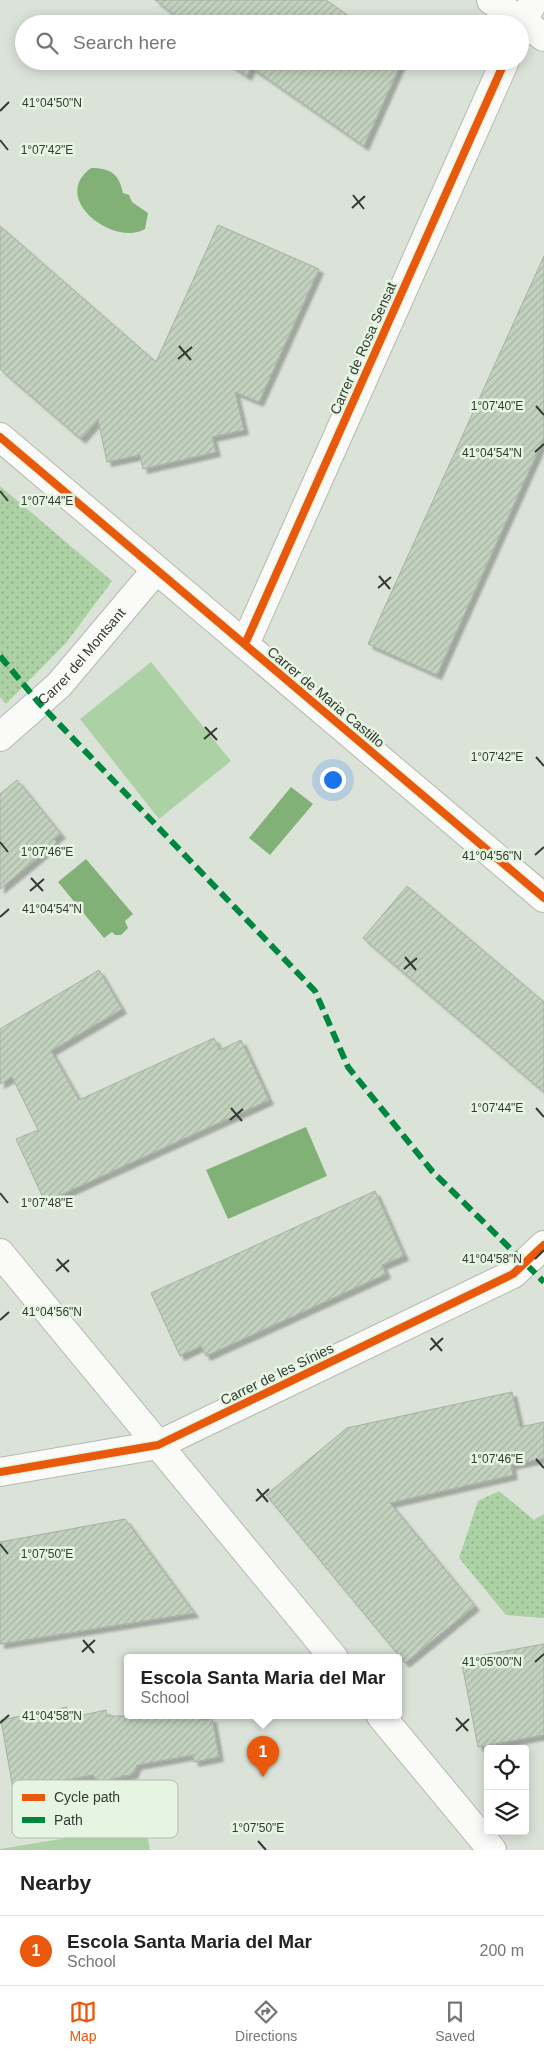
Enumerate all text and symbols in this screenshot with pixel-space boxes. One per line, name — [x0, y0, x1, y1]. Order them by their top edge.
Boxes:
search box — [15, 15, 529, 70]
icon: search — [33, 29, 61, 57]
text: Search here — [73, 32, 177, 53]
text: 41°04'50"N — [22, 96, 82, 110]
text: 1°07'42"E — [21, 143, 73, 157]
street label: Carrer de Rosa Sensat — [327, 279, 399, 417]
text: 1°07'40"E — [471, 399, 523, 413]
text: 41°04'54"N — [462, 446, 522, 460]
text: 1°07'44"E — [21, 494, 73, 508]
street label: Carrer del Montsant — [35, 605, 129, 708]
street label: Carrer de Maria Castillo — [264, 643, 388, 751]
text: 1°07'42"E — [471, 750, 523, 764]
your location — [320, 767, 346, 793]
text: 1°07'46"E — [21, 845, 73, 859]
text: 41°04'56"N — [462, 849, 522, 863]
text: 41°04'54"N — [22, 902, 82, 916]
text: 1°07'44"E — [471, 1101, 523, 1115]
text: 1°07'48"E — [21, 1196, 73, 1210]
text: 41°04'58"N — [462, 1252, 522, 1266]
text: 41°04'56"N — [22, 1305, 82, 1319]
street label: Carrer de les Sínies — [218, 1340, 336, 1408]
text: 1°07'46"E — [471, 1452, 523, 1466]
text: 1°07'50"E — [21, 1547, 73, 1561]
popup — [124, 1654, 402, 1719]
text: 41°05'00"N — [462, 1655, 522, 1669]
text: Escola Santa Maria del Mar — [141, 1667, 386, 1688]
text: School — [141, 1689, 189, 1706]
text: 41°04'58"N — [22, 1709, 82, 1723]
pin: 1 — [247, 1736, 279, 1777]
map controls — [484, 1745, 529, 1835]
button: locate — [484, 1745, 529, 1790]
legend — [12, 1780, 178, 1838]
text: Cycle path — [54, 1789, 120, 1805]
button: layers — [484, 1790, 529, 1835]
text: Path — [54, 1812, 83, 1828]
text: 1°07'50"E — [232, 1821, 284, 1835]
text: Nearby — [20, 1871, 91, 1894]
text: Escola Santa Maria del Mar — [67, 1931, 312, 1952]
text: 1 — [32, 1942, 40, 1959]
text: 200 m — [480, 1942, 524, 1959]
text: School — [67, 1953, 116, 1970]
tab: Map — [69, 1998, 97, 2044]
tab: Directions — [235, 1998, 297, 2044]
tab: Saved — [435, 1998, 475, 2044]

